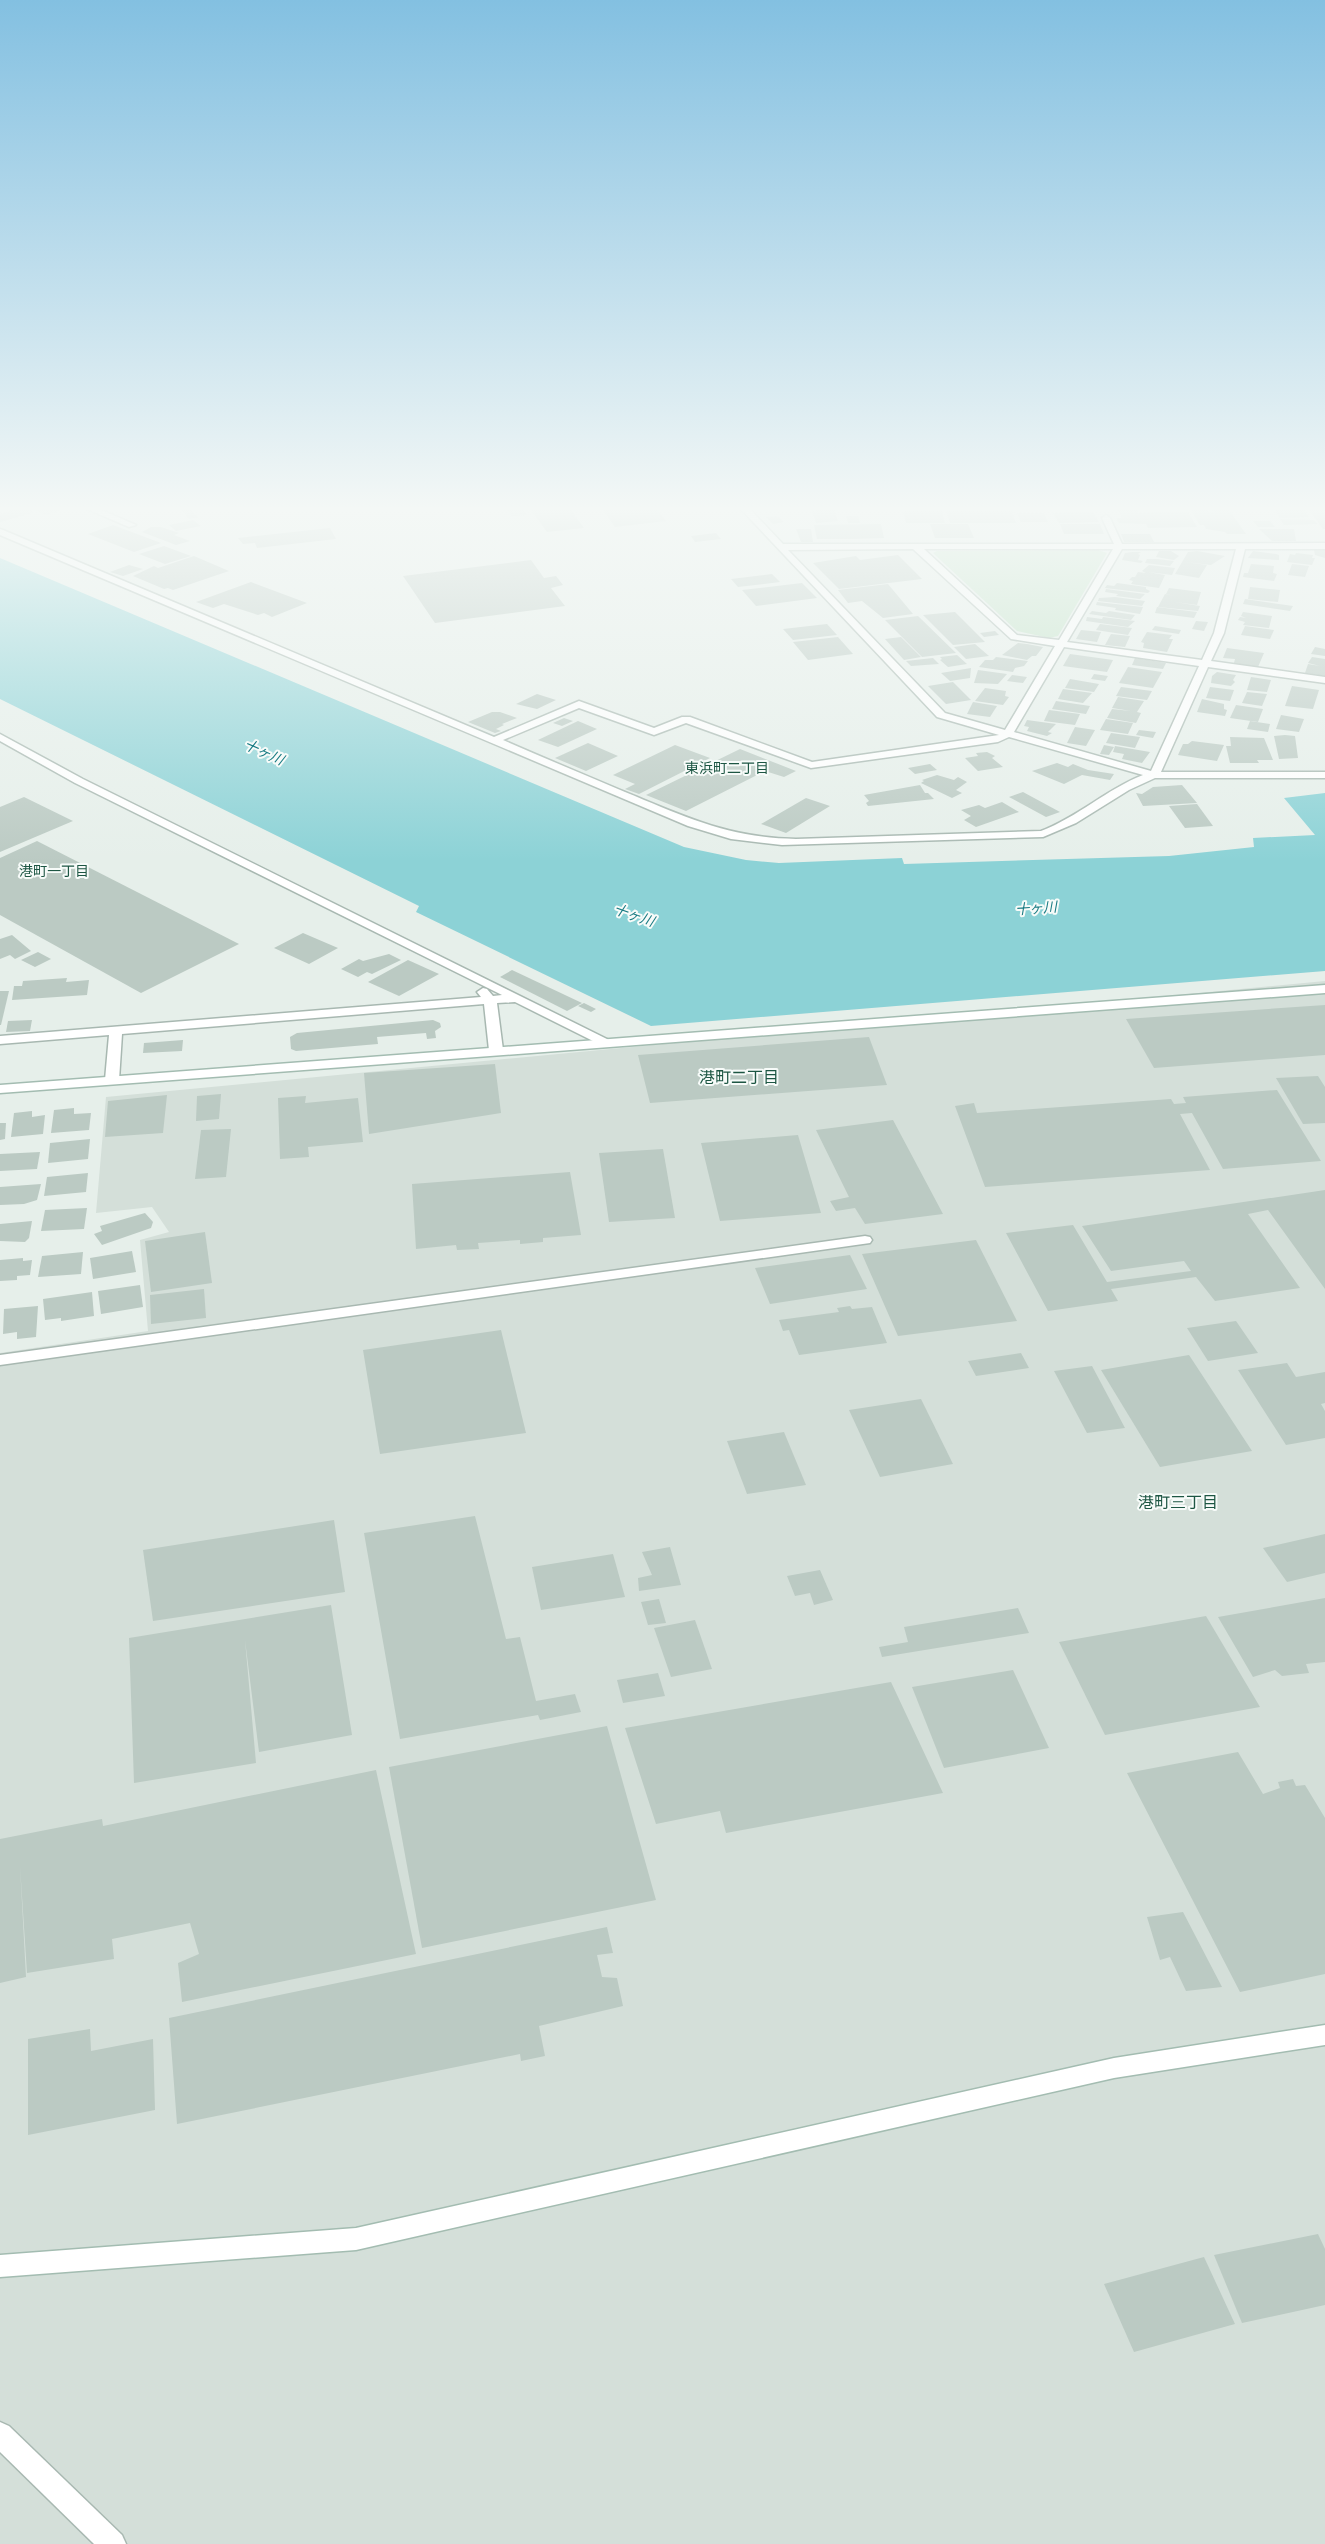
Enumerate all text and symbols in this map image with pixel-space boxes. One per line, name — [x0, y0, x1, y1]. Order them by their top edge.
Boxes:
water label: 十ヶ川 — [242, 736, 288, 769]
district label: 東浜町二丁目 — [685, 760, 769, 776]
district label: 港町一丁目 — [19, 863, 89, 879]
water label: 十ヶ川 — [1014, 898, 1060, 917]
water label: 十ヶ川 — [612, 901, 658, 930]
district label: 港町二丁目 — [699, 1068, 779, 1087]
district label: 港町三丁目 — [1138, 1493, 1218, 1512]

